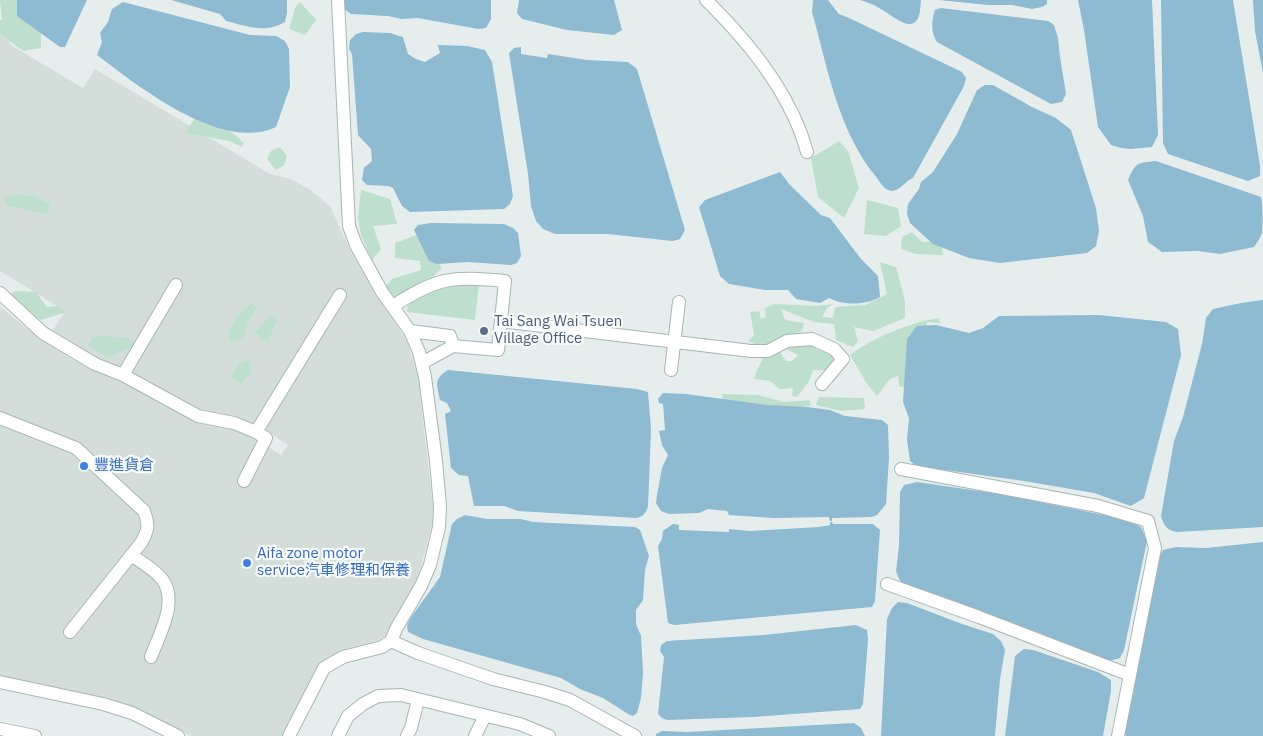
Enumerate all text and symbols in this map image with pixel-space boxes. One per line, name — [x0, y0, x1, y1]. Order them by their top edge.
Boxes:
place label: Tai Sang Wai Tsuen Village Office — [494, 313, 622, 348]
marker: Tai Sang Wai Tsuen Village Office — [478, 325, 490, 337]
place label: 豐進貨倉 — [94, 457, 154, 475]
marker: 豐進貨倉 — [78, 460, 90, 472]
place label: Aifa zone motor service汽車修理和保養 — [257, 545, 410, 580]
marker: Aifa zone motor service汽車修理和保養 — [241, 557, 253, 569]

